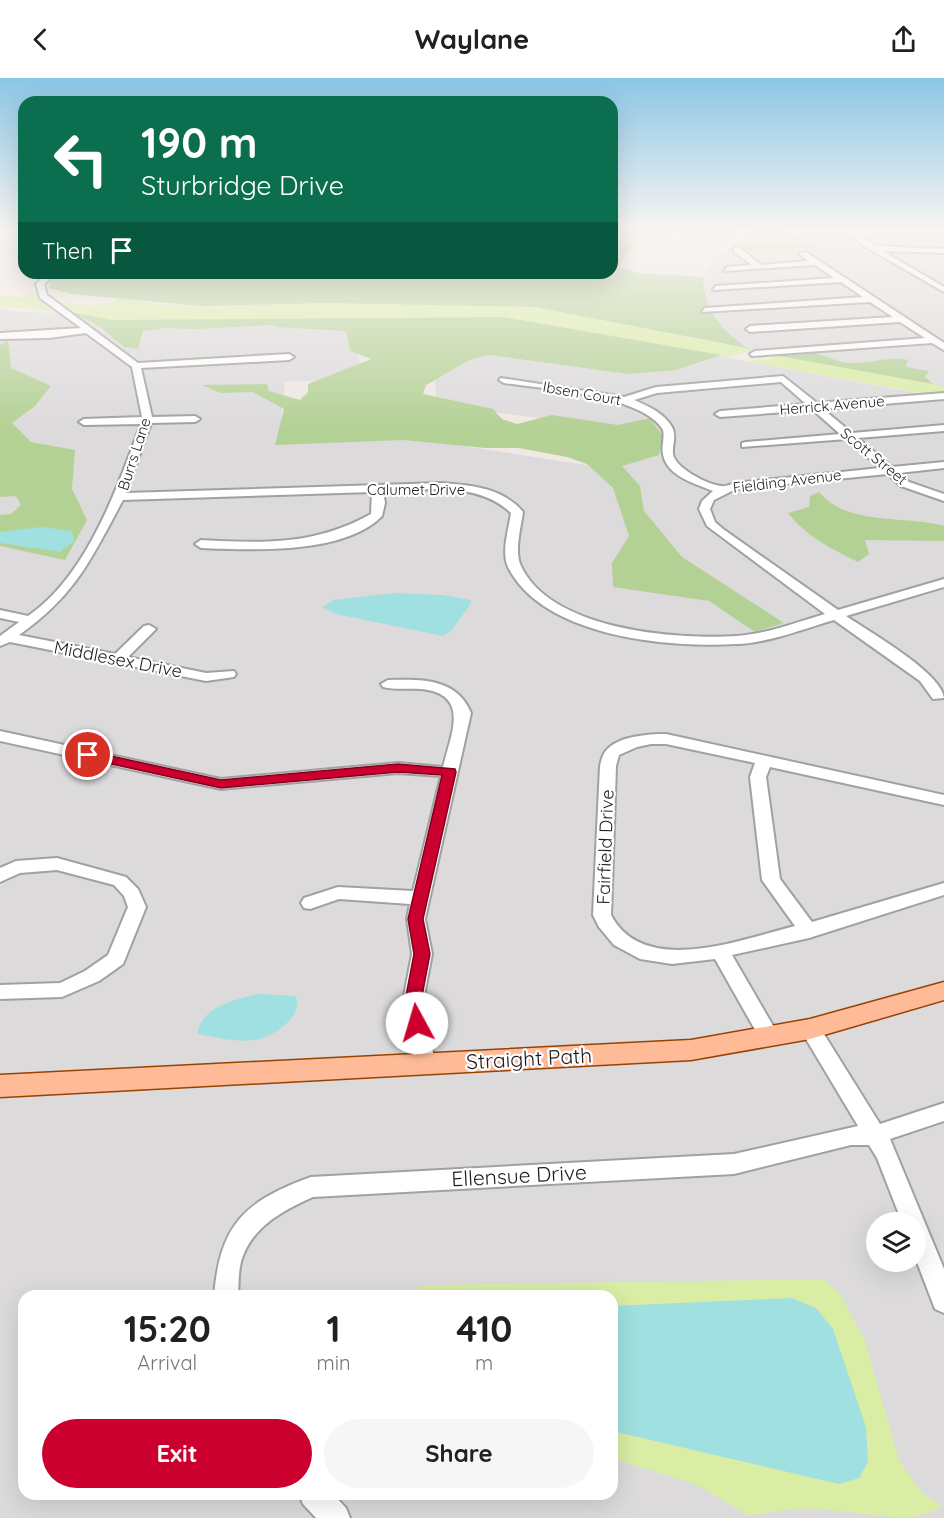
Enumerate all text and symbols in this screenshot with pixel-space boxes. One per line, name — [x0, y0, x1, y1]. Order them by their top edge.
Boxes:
text: Waylane — [415, 22, 529, 56]
icon: back — [24, 23, 57, 56]
icon: share — [887, 23, 920, 56]
text: 190 m — [141, 116, 257, 169]
icon: left — [42, 120, 120, 198]
text: Sturbridge Drive — [141, 168, 344, 202]
icon: arrive — [105, 234, 138, 267]
text: Then — [42, 237, 93, 265]
street label: Ibsen Court — [541, 377, 623, 409]
street label: Herrick Avenue — [779, 391, 885, 419]
street label: Burrs Lane — [113, 415, 155, 493]
street label: Scott Street — [837, 423, 911, 489]
street label: Fielding Avenue — [732, 465, 842, 497]
street label: Calumet Drive — [367, 480, 465, 499]
street label: Middlesex Drive — [52, 635, 184, 683]
pin — [62, 729, 113, 780]
icon: arrive — [71, 738, 104, 771]
street label: Fairfield Drive — [591, 789, 619, 905]
position arrow — [385, 991, 449, 1055]
street label: Straight Path — [465, 1042, 593, 1074]
street label: Ellensue Drive — [451, 1158, 587, 1192]
map controls — [866, 1212, 926, 1272]
button: layers — [866, 1212, 926, 1272]
text: 15:20 — [124, 1306, 211, 1351]
text: 1 — [326, 1306, 340, 1351]
text: 410 — [456, 1306, 512, 1351]
text: Arrival — [137, 1350, 197, 1375]
text: min — [316, 1350, 351, 1375]
text: m — [475, 1350, 493, 1375]
button: Exit — [42, 1419, 312, 1488]
button: Share — [324, 1419, 594, 1488]

